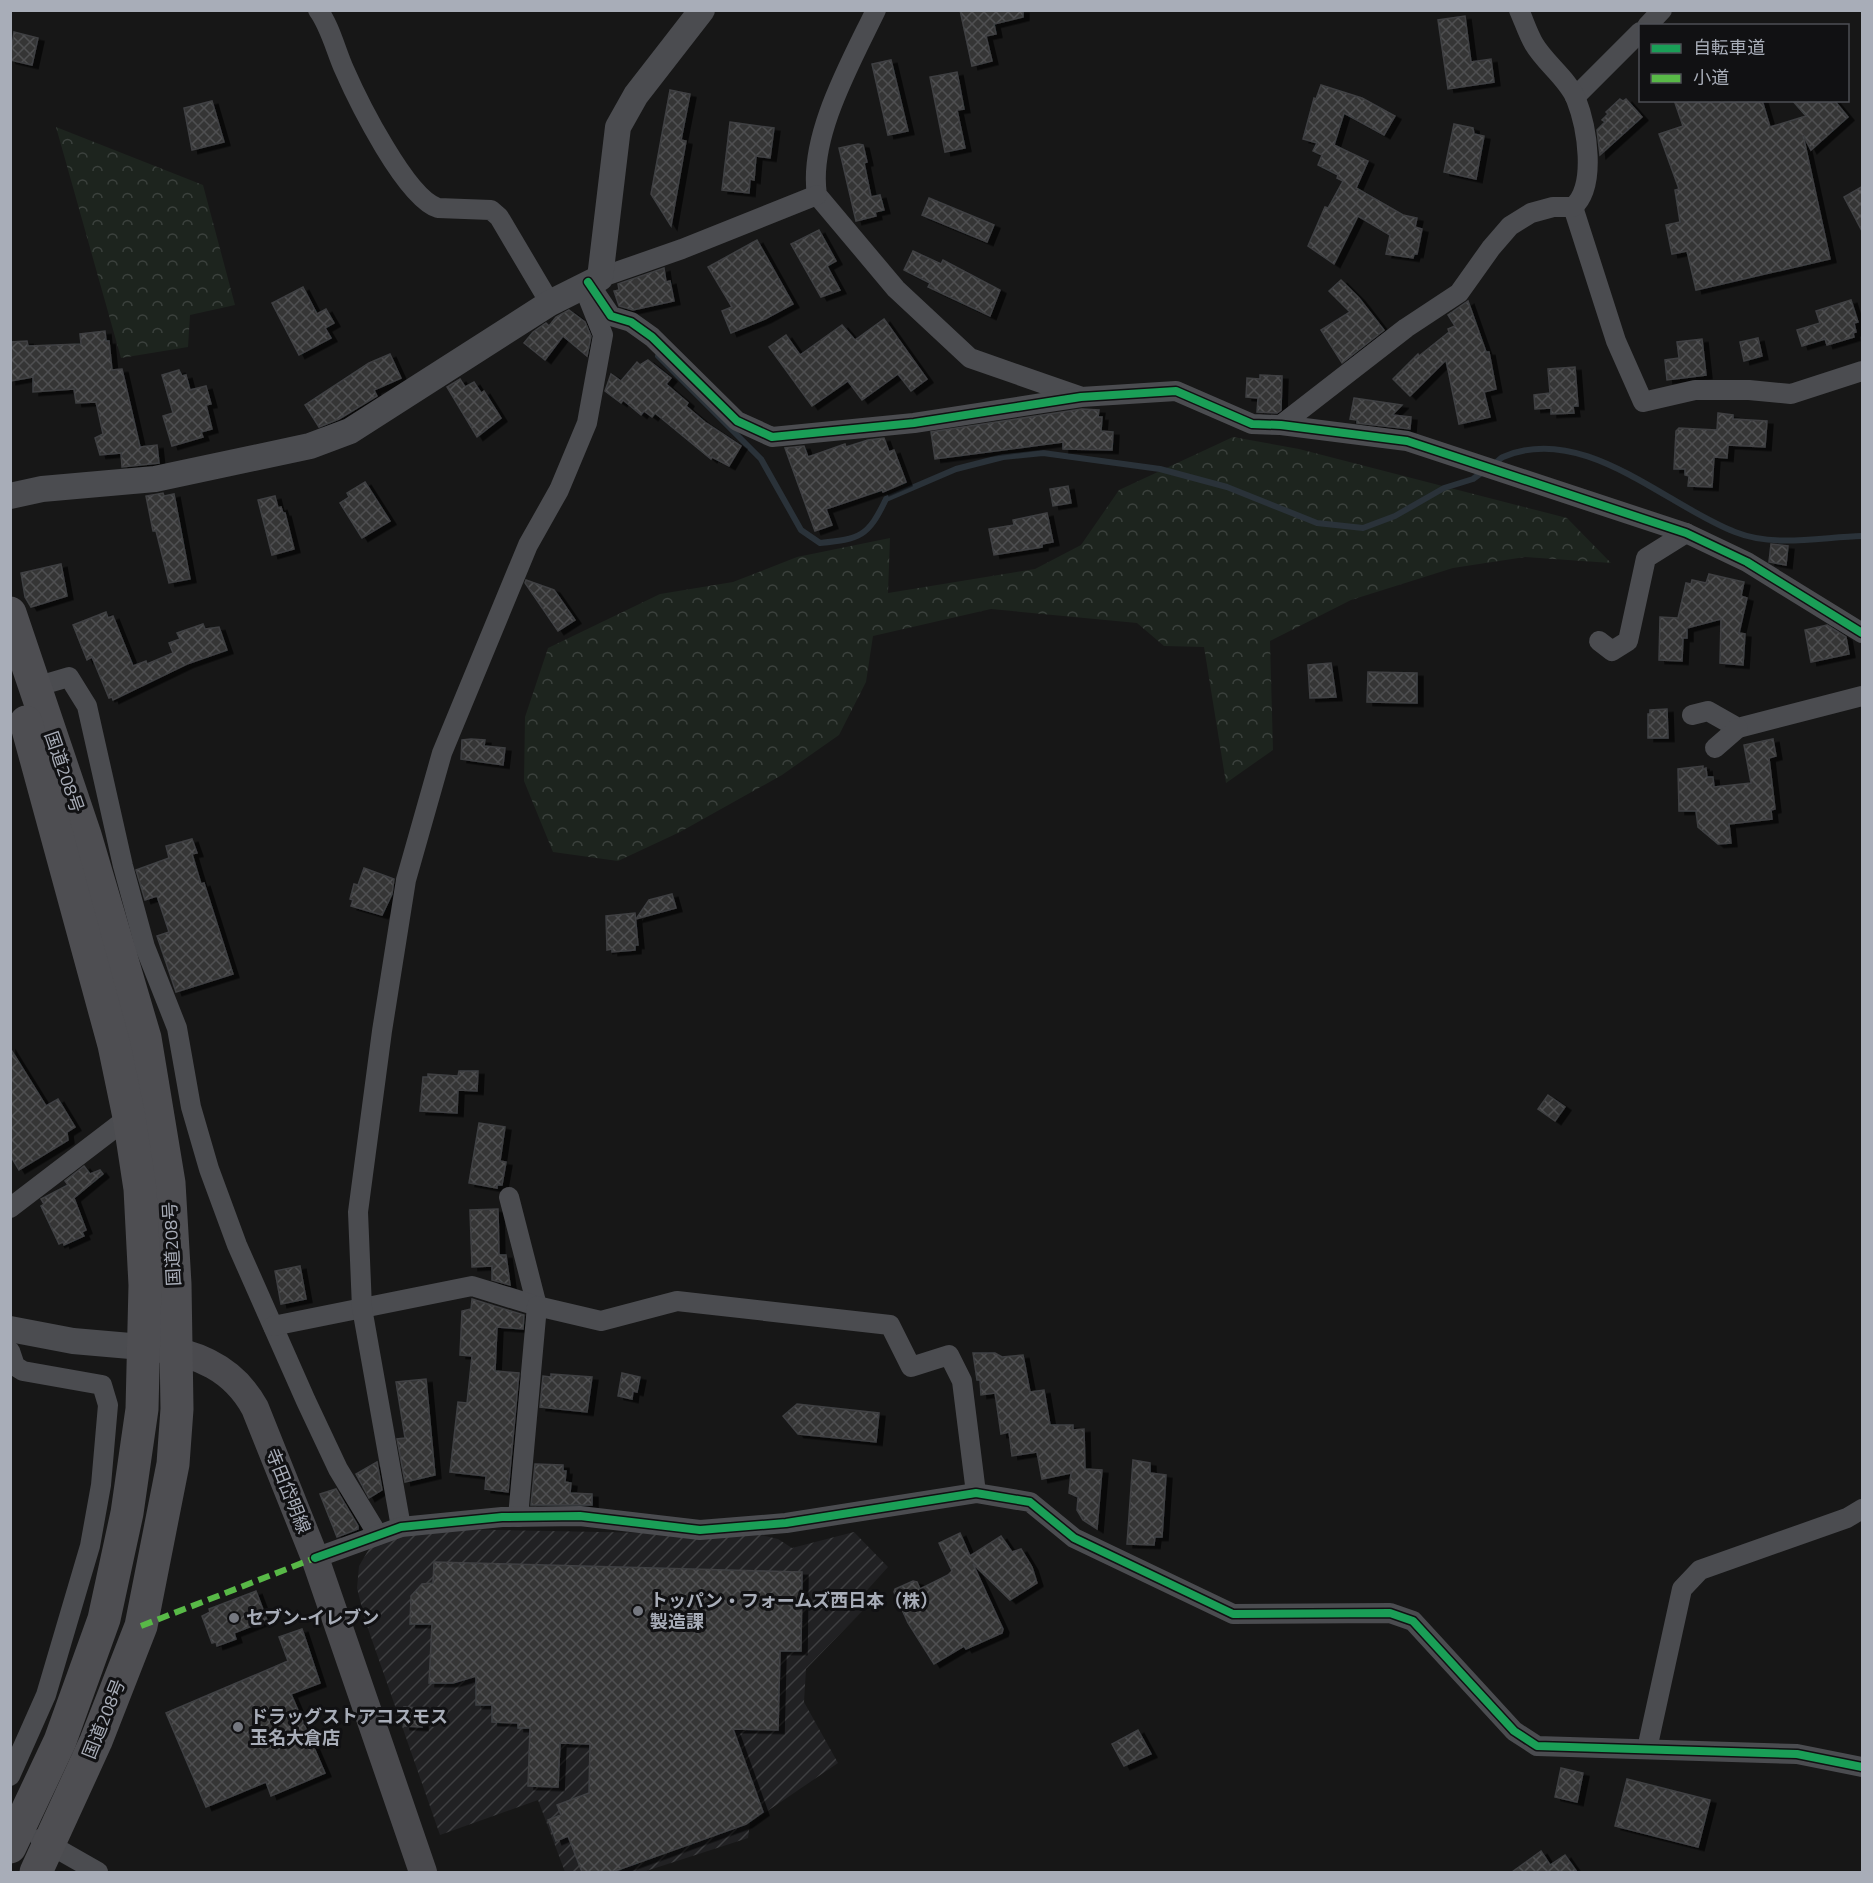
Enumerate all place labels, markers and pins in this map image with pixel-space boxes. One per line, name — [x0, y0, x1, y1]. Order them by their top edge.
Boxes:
place label: トッパン・フォームズ西日本（株） 製造課 — [650, 1587, 938, 1635]
place label: セブン-イレブン — [246, 1604, 379, 1631]
marker: トッパン・フォームズ西日本（株） 製造課 — [631, 1604, 645, 1618]
marker: セブン-イレブン — [227, 1611, 241, 1625]
place label: ドラッグストアコスモス 玉名大倉店 — [250, 1703, 448, 1751]
marker: ドラッグストアコスモス 玉名大倉店 — [231, 1720, 245, 1734]

